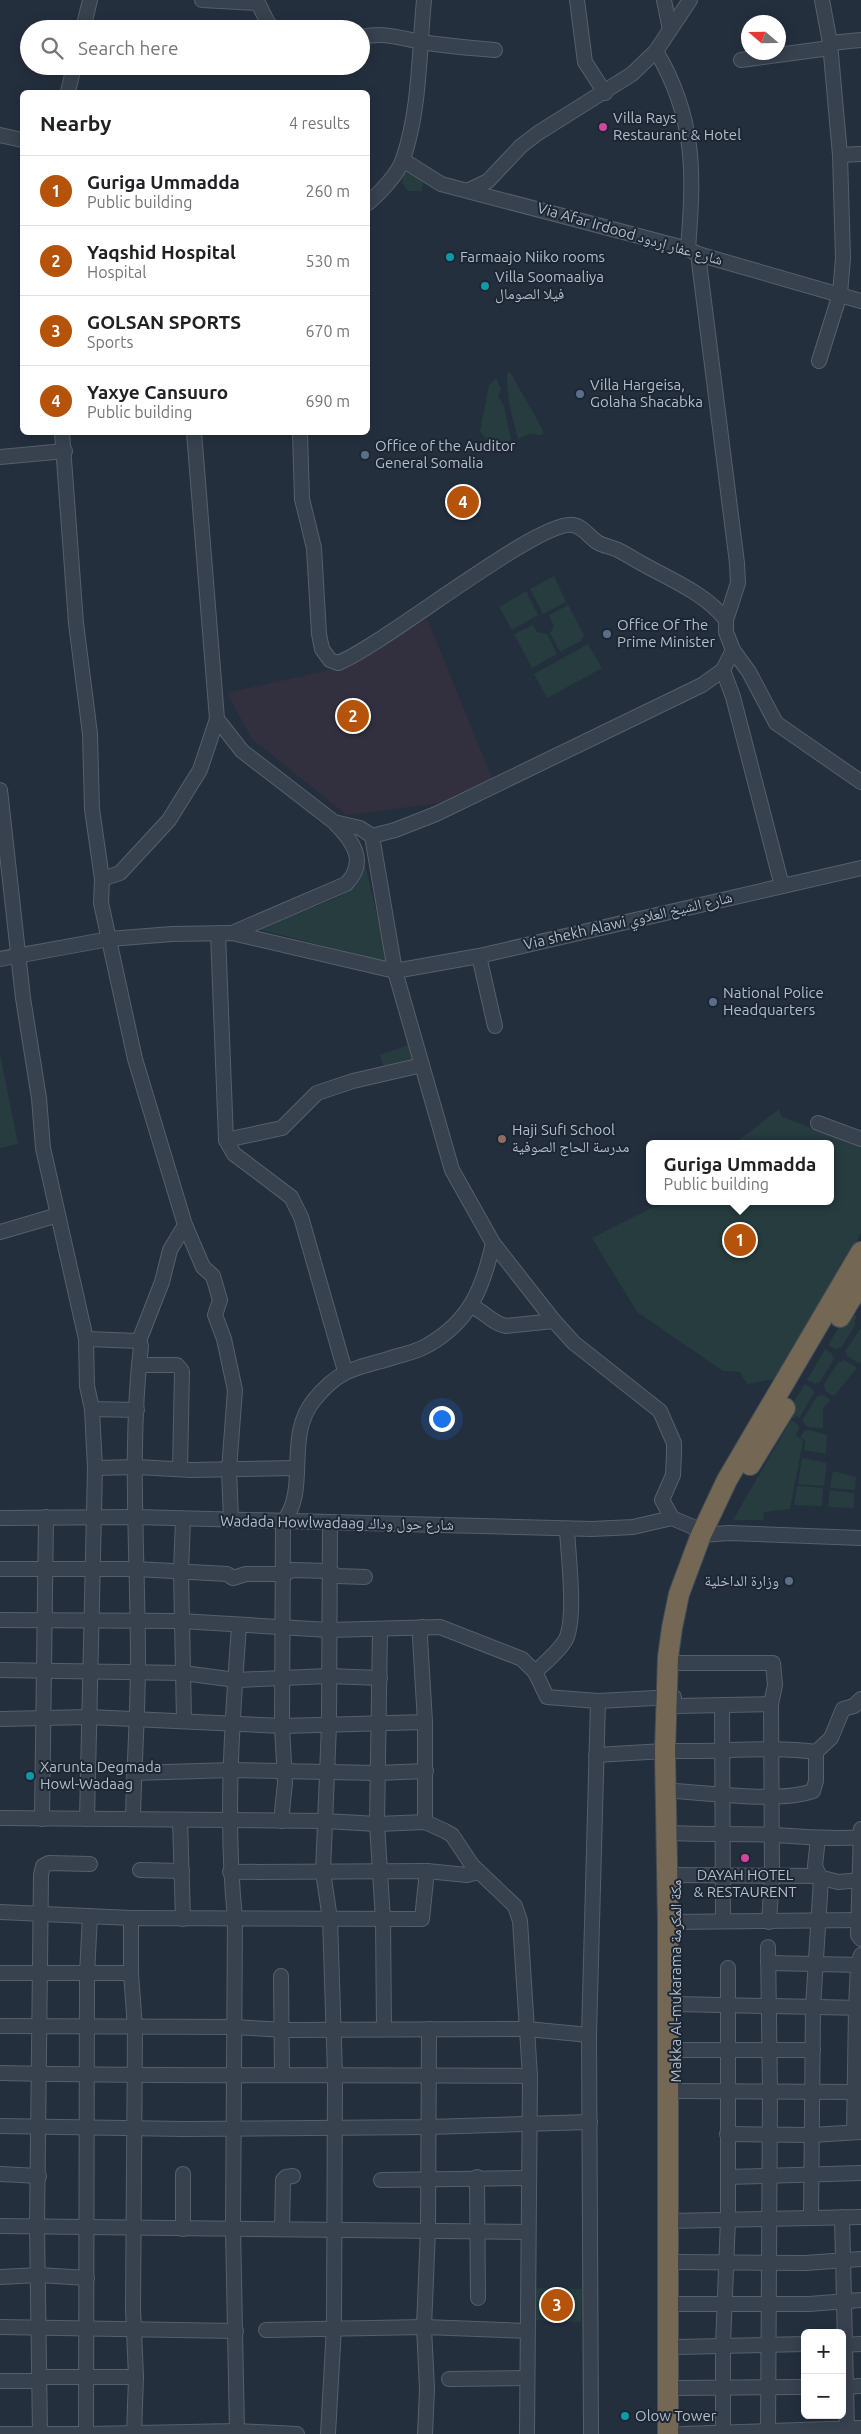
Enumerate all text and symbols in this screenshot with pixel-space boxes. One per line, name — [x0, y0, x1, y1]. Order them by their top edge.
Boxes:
north arrow — [741, 15, 786, 60]
search box — [20, 20, 370, 75]
icon: search — [38, 34, 66, 62]
text: Search here — [78, 37, 178, 59]
place label: Villa Rays Restaurant & Hotel — [613, 109, 741, 143]
text: Nearby — [40, 111, 111, 135]
text: 4 results — [289, 114, 350, 132]
marker: Villa Rays Restaurant & Hotel — [597, 121, 609, 133]
text: Guriga Ummadda — [87, 171, 240, 193]
text: 1 — [51, 182, 61, 200]
text: 260 m — [305, 182, 350, 200]
text: Public building — [87, 193, 192, 211]
street label: Via Afar Irdood شارع عفار إردود — [535, 199, 725, 270]
text: Yaqshid Hospital — [87, 241, 236, 263]
place label: Farmaajo Niiko rooms — [460, 248, 605, 265]
marker: Farmaajo Niiko rooms — [444, 251, 456, 263]
text: 2 — [51, 252, 61, 270]
text: 530 m — [305, 252, 350, 270]
text: Hospital — [87, 263, 146, 281]
place label: Villa Soomaaliya فيلا الصومال — [495, 268, 604, 304]
marker: Villa Soomaaliya فيلا الصومال — [479, 280, 491, 292]
text: GOLSAN SPORTS — [87, 311, 241, 333]
text: 3 — [51, 322, 61, 340]
text: 670 m — [305, 322, 350, 340]
text: Sports — [87, 333, 133, 351]
place label: Villa Hargeisa, Golaha Shacabka — [590, 376, 703, 410]
text: Yaxye Cansuuro — [87, 381, 228, 403]
marker: Villa Hargeisa, Golaha Shacabka — [574, 388, 586, 400]
text: 4 — [51, 392, 61, 410]
text: 690 m — [305, 392, 350, 410]
text: Public building — [87, 403, 192, 421]
place label: Office of the Auditor General Somalia — [375, 437, 516, 471]
marker: Office of the Auditor General Somalia — [359, 449, 371, 461]
pin: 4 — [447, 483, 479, 521]
place label: Office Of The Prime Minister — [617, 616, 716, 650]
marker: Office Of The Prime Minister — [601, 628, 613, 640]
pin: 2 — [337, 697, 369, 735]
street label: Via shekh Alawi شارع الشيخ العلاوي — [522, 888, 735, 957]
place label: National Police Headquarters — [723, 984, 824, 1018]
marker: National Police Headquarters — [707, 996, 719, 1008]
place label: Haji Sufi School مدرسة الحاج الصوفية — [512, 1121, 629, 1157]
marker: Haji Sufi School مدرسة الحاج الصوفية — [496, 1133, 508, 1145]
popup — [646, 1140, 834, 1205]
text: Guriga Ummadda — [664, 1153, 816, 1175]
text: Public building — [664, 1175, 769, 1193]
pin: 1 — [724, 1221, 756, 1259]
your location — [429, 1406, 455, 1432]
street label: Wadada Howlwadaag شارع حول وداك — [220, 1512, 454, 1535]
place label: وزارة الداخلية — [704, 1572, 779, 1590]
marker: وزارة الداخلية — [783, 1575, 795, 1587]
place label: Xarunta Degmada Howl-Wadaag — [40, 1758, 161, 1792]
marker: Xarunta Degmada Howl-Wadaag — [24, 1770, 36, 1782]
marker: DAYAH HOTEL & RESTAURENT — [739, 1852, 751, 1864]
place label: DAYAH HOTEL & RESTAURENT — [693, 1866, 797, 1900]
street label: Makka Al-mukarama مكة المكرمة — [667, 1879, 685, 2082]
pin: 3 — [541, 2286, 573, 2324]
map controls — [801, 2329, 846, 2419]
button: + — [801, 2329, 846, 2374]
button: − — [801, 2374, 846, 2419]
place label: Olow Tower — [635, 2407, 717, 2424]
marker: Olow Tower — [619, 2410, 631, 2422]

